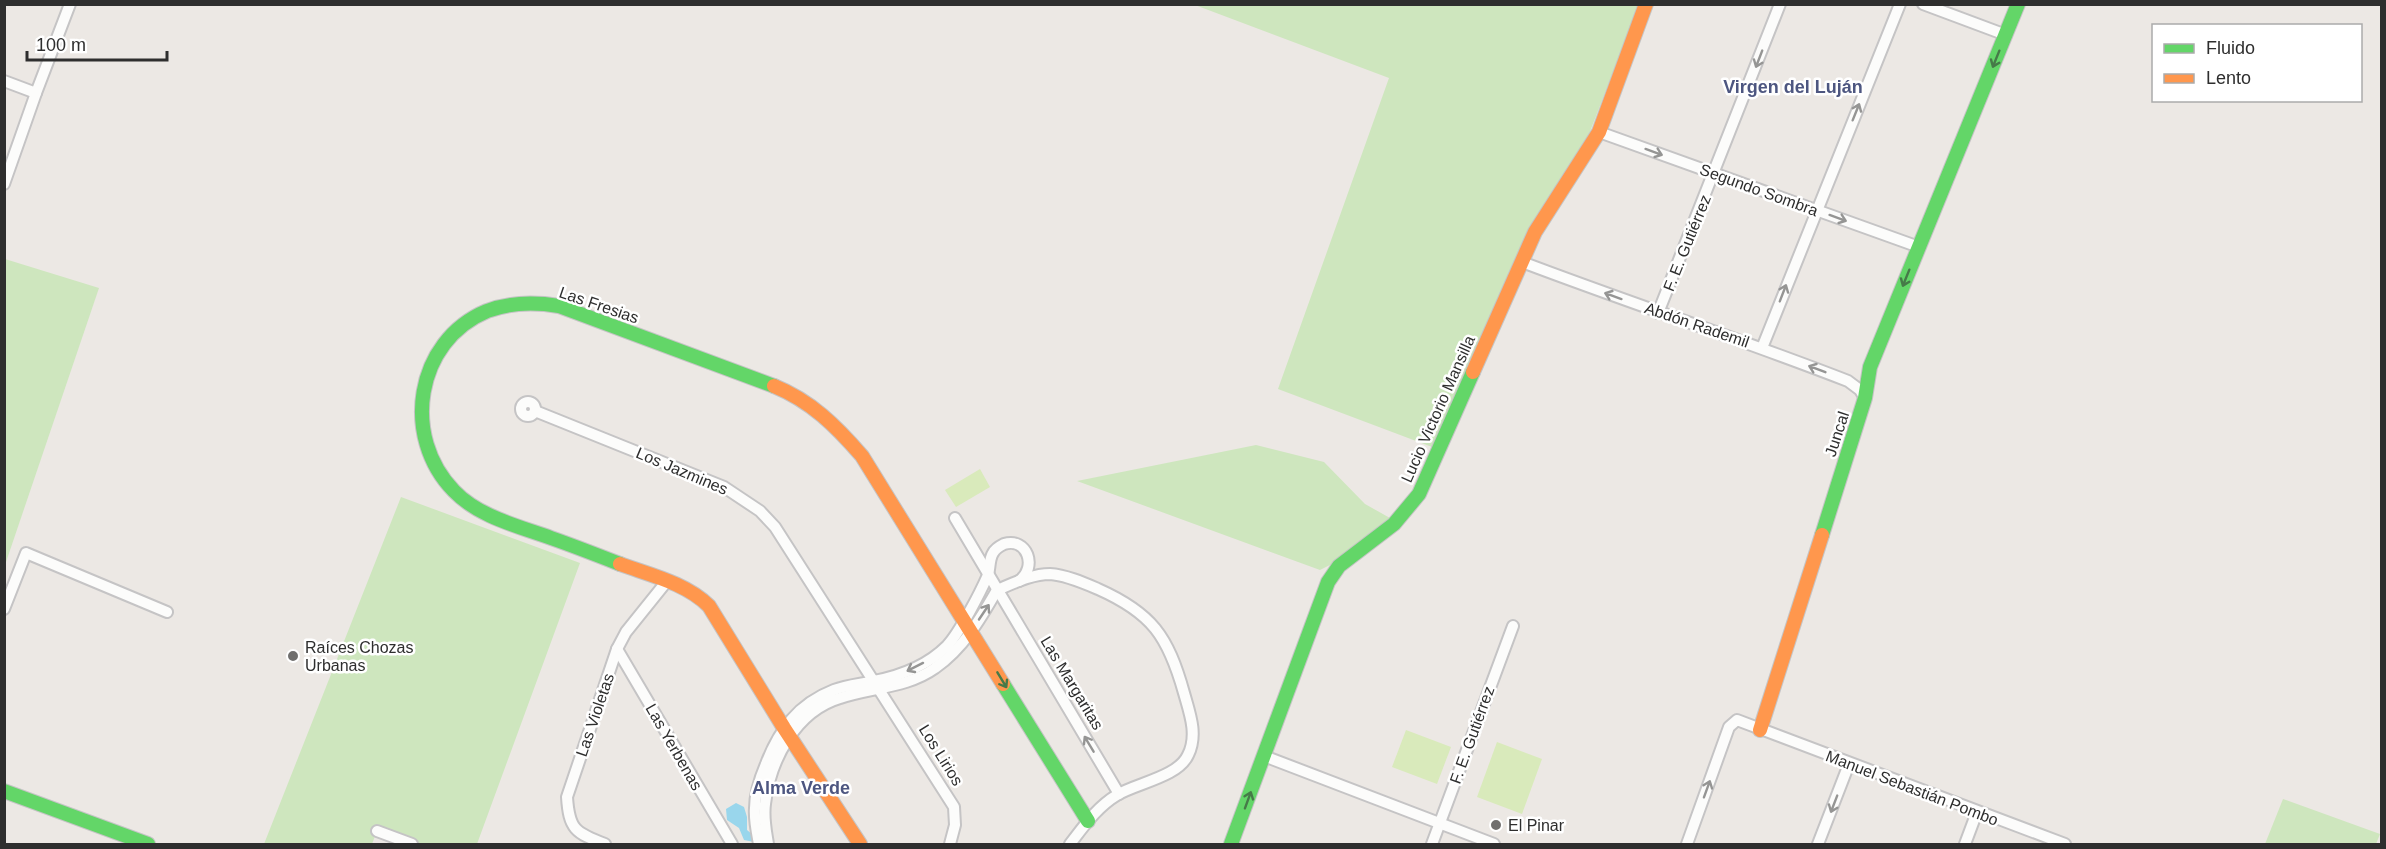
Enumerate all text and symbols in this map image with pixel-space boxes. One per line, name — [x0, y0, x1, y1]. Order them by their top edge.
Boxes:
scale bar — [27, 24, 166, 62]
legend — [2152, 24, 2362, 102]
text: 100 m — [36, 35, 86, 55]
text: Fluido — [2206, 38, 2255, 58]
one-way arrow — [1753, 49, 1764, 68]
one-way arrow — [1990, 49, 2001, 67]
text: Lento — [2206, 68, 2251, 88]
district label: Virgen del Luján — [1723, 77, 1863, 97]
one-way arrow — [1851, 103, 1862, 122]
one-way arrow — [1644, 147, 1663, 158]
street label: Segundo Sombra — [1698, 161, 1821, 219]
street label: F. E. Gutiérrez — [1660, 192, 1714, 294]
one-way arrow — [1828, 213, 1846, 224]
one-way arrow — [1900, 268, 1911, 287]
street label: Las Fresias — [557, 284, 641, 326]
one-way arrow — [1779, 284, 1790, 303]
one-way arrow — [1604, 290, 1623, 301]
street label: Abdón Rademil — [1643, 299, 1751, 351]
street label: Lucio Victorio Mansilla — [1398, 333, 1478, 485]
one-way arrow — [1808, 362, 1826, 373]
street label: Juncal — [1822, 409, 1852, 459]
street label: Los Jazmines — [634, 444, 730, 498]
one-way arrow — [977, 604, 990, 621]
street label: Las Margaritas — [1037, 633, 1107, 733]
place label: Raíces Chozas Urbanas — [305, 639, 414, 674]
marker: Raíces Chozas Urbanas — [286, 649, 300, 663]
one-way arrow — [907, 661, 925, 673]
street label: Las Violetas — [573, 671, 617, 759]
one-way arrow — [996, 671, 1008, 688]
street label: F. E. Gutiérrez — [1447, 684, 1497, 786]
street label: Las Yerbenas — [642, 701, 706, 793]
street label: Los Lirios — [916, 721, 966, 789]
one-way arrow — [1083, 736, 1095, 753]
street label: Manuel Sebastián Pombo — [1823, 747, 2001, 829]
district label: Alma Verde — [752, 778, 850, 798]
one-way arrow — [1702, 781, 1713, 799]
one-way arrow — [1243, 791, 1254, 810]
one-way arrow — [1827, 794, 1838, 813]
place label: El Pinar — [1508, 817, 1565, 834]
marker: El Pinar — [1489, 818, 1503, 832]

